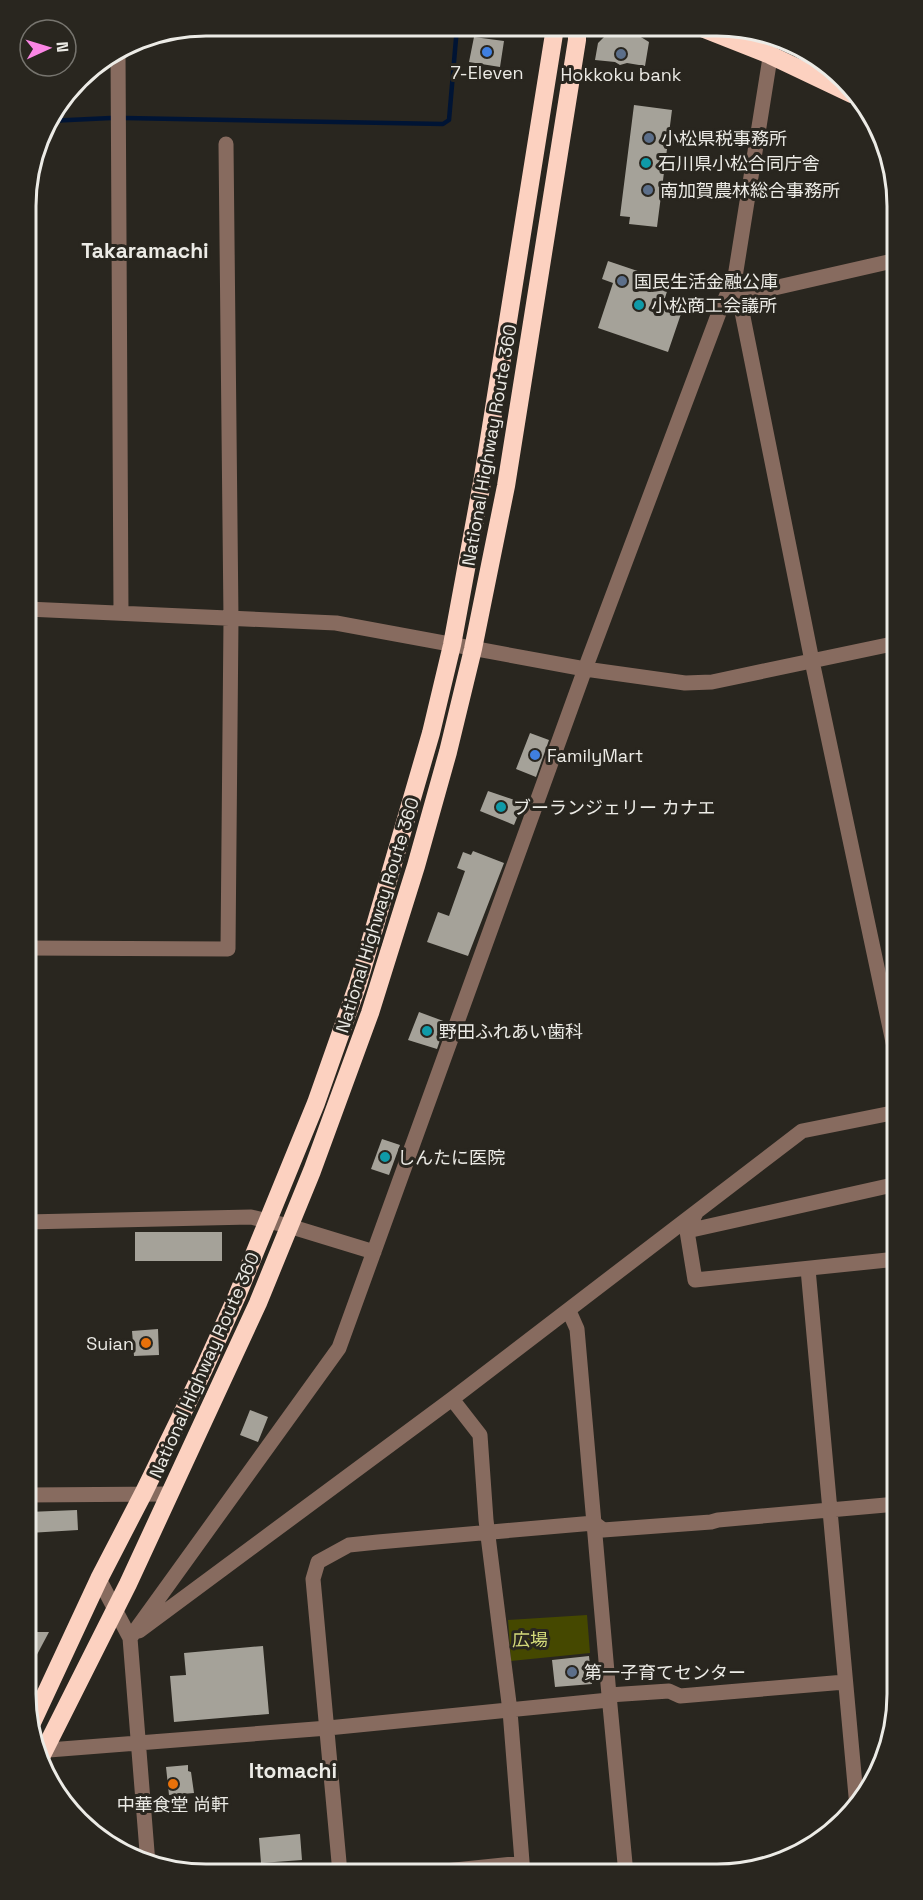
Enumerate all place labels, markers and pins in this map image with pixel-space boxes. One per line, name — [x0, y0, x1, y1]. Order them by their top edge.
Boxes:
marker: 7-Eleven — [480, 45, 494, 59]
marker: Hokkoku bank — [614, 47, 628, 61]
place label: 7-Eleven — [450, 61, 524, 84]
place label: Hokkoku bank — [561, 63, 682, 86]
place label: 小松県税事務所 — [661, 127, 787, 150]
marker: 小松県税事務所 — [642, 131, 656, 145]
place label: 石川県小松合同庁舎 — [658, 152, 820, 175]
marker: 石川県小松合同庁舎 — [639, 156, 653, 170]
place label: 南加賀農林総合事務所 — [660, 179, 840, 202]
marker: 南加賀農林総合事務所 — [641, 183, 655, 197]
place label: 国民生活金融公庫 — [634, 270, 778, 293]
marker: 国民生活金融公庫 — [615, 274, 629, 288]
place label: 小松商工会議所 — [651, 294, 777, 317]
marker: 小松商工会議所 — [632, 298, 646, 312]
place label: FamilyMart — [547, 744, 643, 767]
marker: FamilyMart — [528, 748, 542, 762]
place label: ブーランジェリー カナエ — [513, 796, 716, 819]
marker: ブーランジェリー カナエ — [494, 800, 508, 814]
place label: 野田ふれあい歯科 — [439, 1020, 583, 1043]
marker: 野田ふれあい歯科 — [420, 1024, 434, 1038]
place label: しんたに医院 — [397, 1146, 505, 1169]
marker: しんたに医院 — [378, 1150, 392, 1164]
place label: Suian — [86, 1332, 134, 1355]
marker: Suian — [139, 1336, 153, 1350]
place label: 第一子育てセンター — [584, 1661, 746, 1684]
marker: 第一子育てセンター — [565, 1665, 579, 1679]
marker: 中華食堂 尚軒 — [166, 1777, 180, 1791]
place label: 中華食堂 尚軒 — [117, 1793, 229, 1816]

